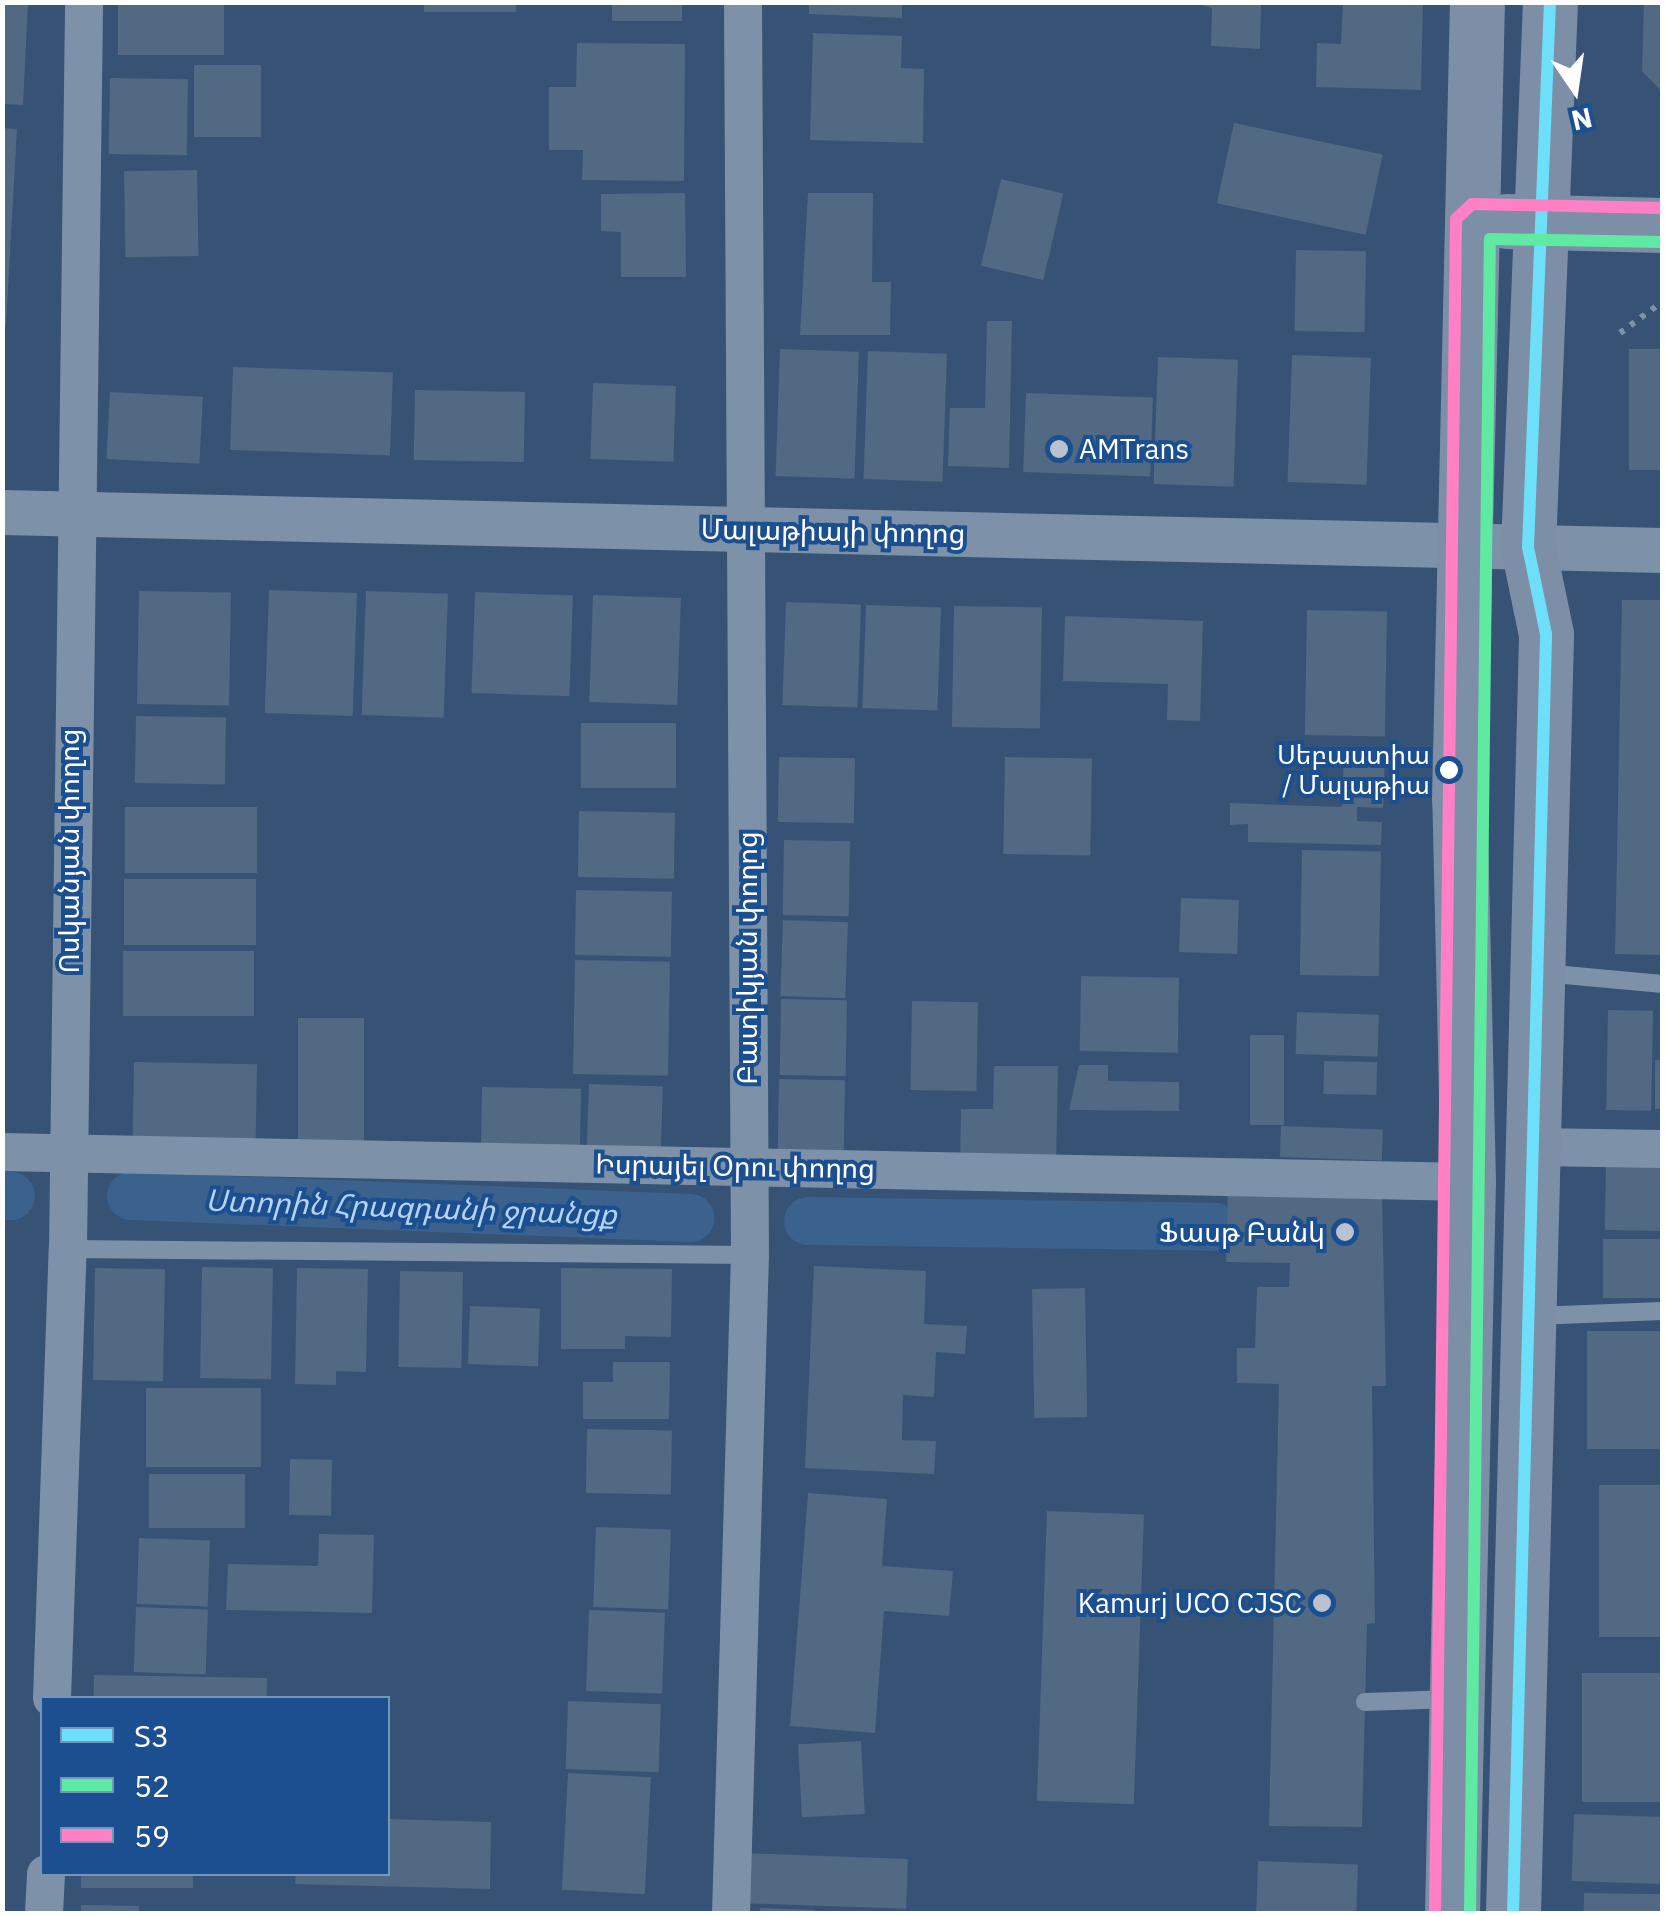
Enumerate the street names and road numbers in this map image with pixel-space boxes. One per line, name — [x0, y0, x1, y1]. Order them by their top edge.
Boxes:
street label: Մալաթիայի փողոց — [700, 512, 966, 550]
street label: Ոսկանյան փողոց — [52, 728, 86, 974]
street label: Բատիկյան փողոց — [730, 831, 764, 1085]
street label: Իսրայել Օրու փողոց — [595, 1147, 875, 1185]

